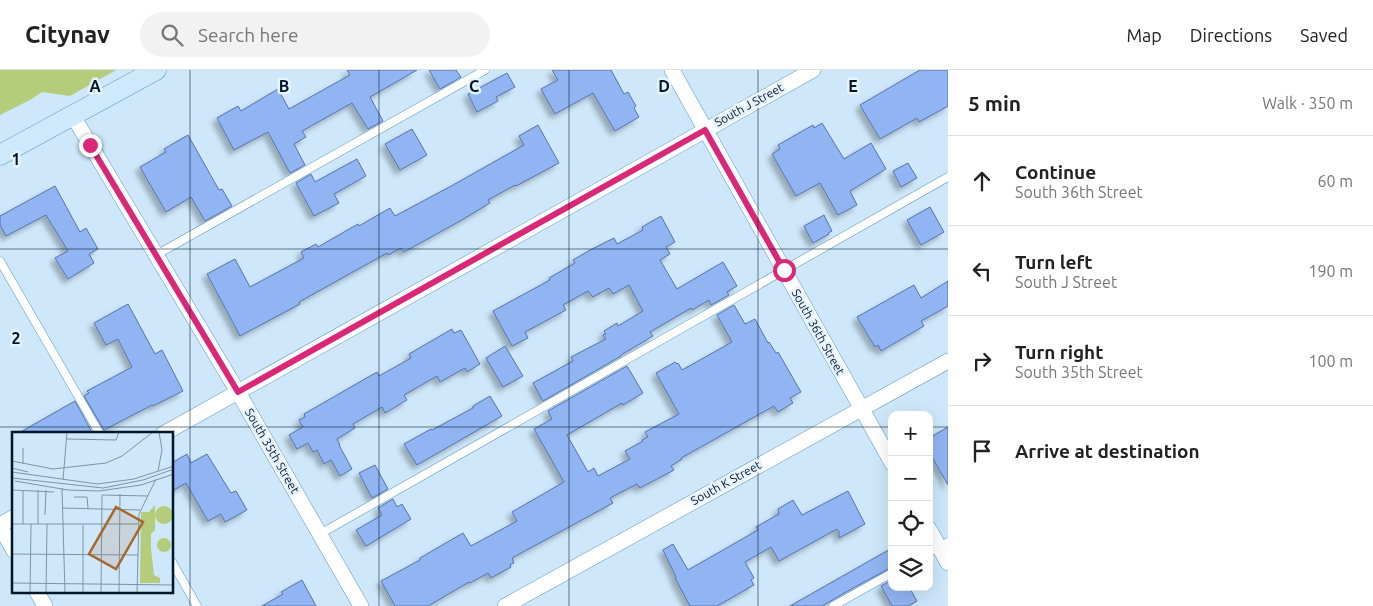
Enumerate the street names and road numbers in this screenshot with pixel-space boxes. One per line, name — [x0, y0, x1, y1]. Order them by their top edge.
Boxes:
street label: South J Street — [712, 80, 786, 129]
street label: South 36th Street — [790, 287, 847, 377]
street label: South 35th Street — [243, 406, 302, 496]
street label: South K Street — [688, 458, 763, 507]

